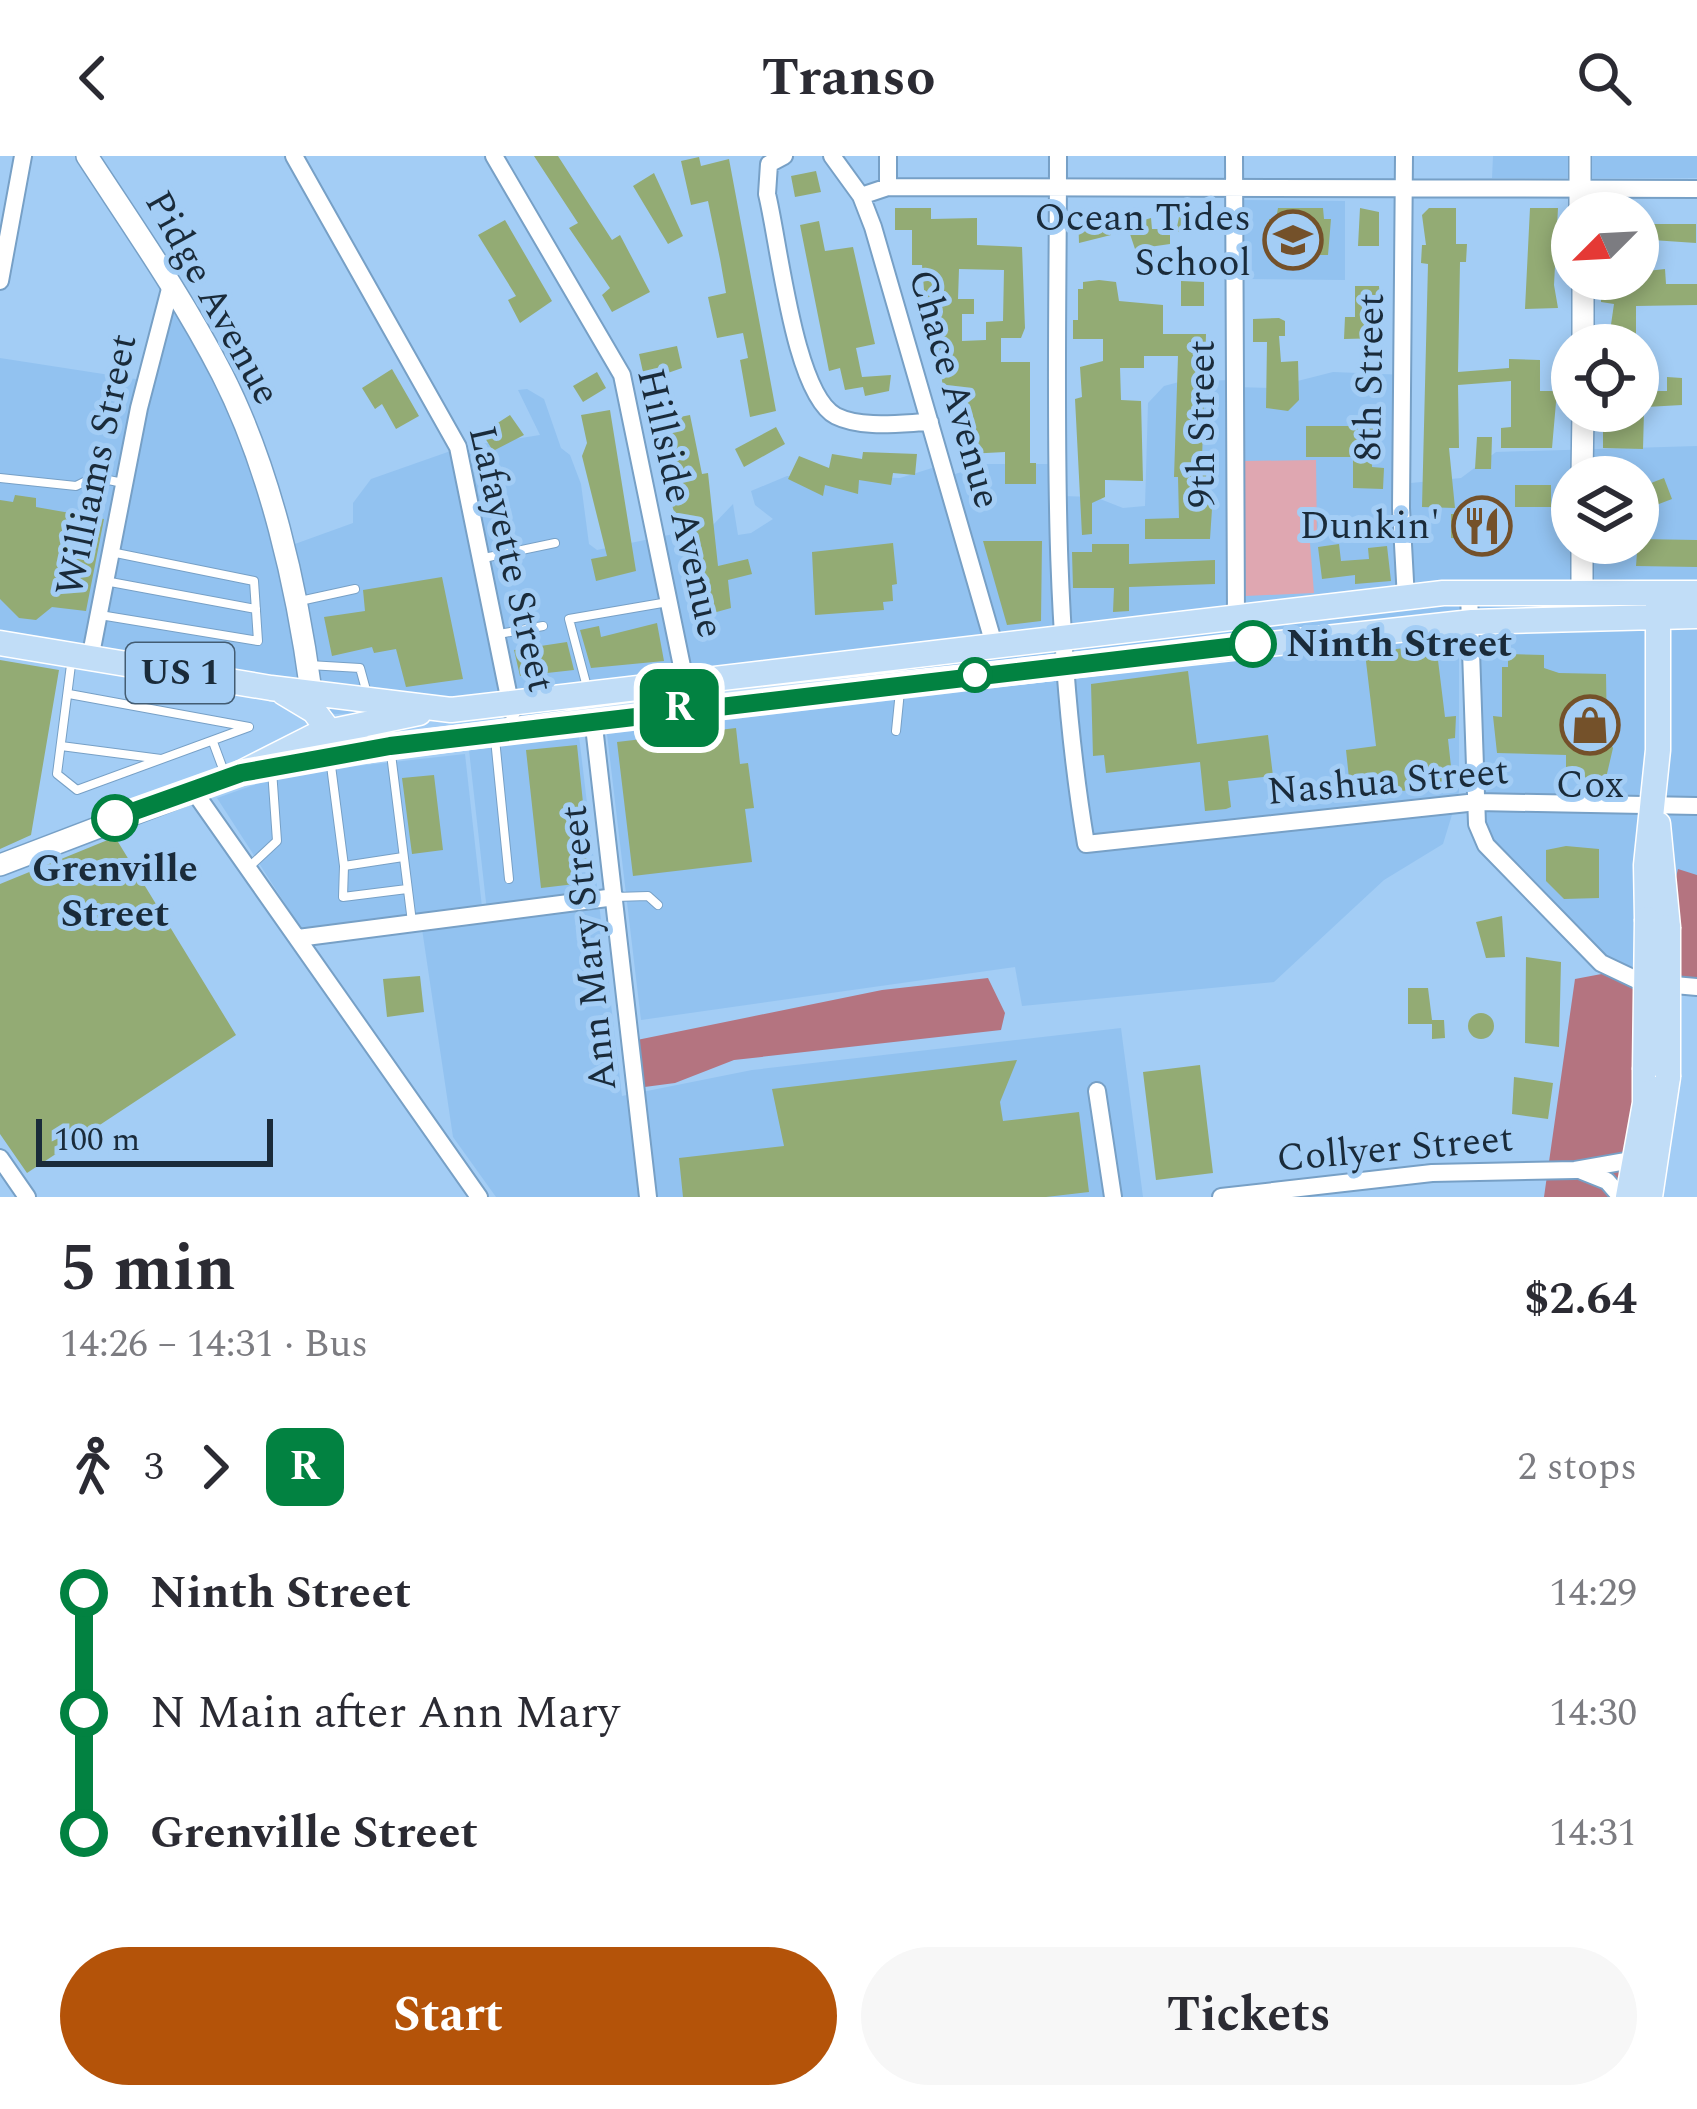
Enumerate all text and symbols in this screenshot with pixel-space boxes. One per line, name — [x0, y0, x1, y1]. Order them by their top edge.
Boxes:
text: Transo — [761, 37, 936, 119]
icon: back — [60, 45, 126, 111]
icon: search — [1571, 45, 1637, 111]
street label: Pidge Avenue — [129, 180, 295, 416]
place label: Ocean Tides School — [1034, 189, 1251, 293]
north arrow — [1551, 192, 1659, 300]
map controls — [1551, 192, 1659, 564]
school or university icon: Ocean Tides School — [1262, 209, 1324, 271]
street label: Chace Avenue — [892, 263, 1016, 515]
street label: 8th Street — [1339, 292, 1401, 462]
button: locate — [1551, 324, 1659, 432]
street label: Williams Street — [40, 328, 154, 602]
street label: 9th Street — [1173, 340, 1232, 508]
street label: Hillside Avenue — [620, 362, 740, 644]
street label: Lafayette Street — [452, 420, 570, 698]
button: layers — [1551, 456, 1659, 564]
restaurant icon: Dunkin' — [1451, 495, 1513, 557]
place label: Dunkin' — [1300, 497, 1440, 556]
place label: Ninth Street — [1286, 615, 1512, 674]
marker: Ninth Street — [1231, 622, 1275, 666]
road number: US 1 — [126, 643, 234, 703]
unlabelled marker — [959, 659, 991, 691]
line badge: R — [640, 669, 718, 747]
text: R — [664, 676, 694, 739]
shop icon: Cox — [1559, 694, 1621, 756]
street label: Nashua Street — [1265, 742, 1511, 822]
place label: Cox — [1556, 756, 1624, 815]
marker: Grenville Street — [93, 796, 137, 840]
street label: Ann Mary Street — [545, 802, 633, 1094]
place label: Grenville Street — [32, 840, 198, 944]
street label: Collyer Street — [1274, 1109, 1516, 1189]
scale bar — [36, 1113, 273, 1166]
text: 100 m — [54, 1115, 140, 1165]
text: 5 min — [60, 1219, 236, 1320]
text: $2.64 — [1524, 1265, 1637, 1334]
text: 14:26 – 14:31 · Bus — [60, 1315, 368, 1374]
icon: walk — [60, 1434, 126, 1500]
icon: forward — [182, 1434, 248, 1500]
text: R — [290, 1435, 320, 1498]
text: 3 — [144, 1438, 164, 1497]
text: 2 stops — [1517, 1438, 1637, 1497]
text: Ninth Street — [150, 1559, 411, 1628]
text: 14:29 — [1549, 1564, 1637, 1623]
text: N Main after Ann Mary — [150, 1679, 620, 1748]
text: 14:30 — [1549, 1684, 1637, 1743]
text: Grenville Street — [150, 1799, 478, 1868]
text: 14:31 — [1549, 1804, 1637, 1863]
button: Start — [60, 1947, 837, 2085]
button: Tickets — [861, 1947, 1637, 2085]

